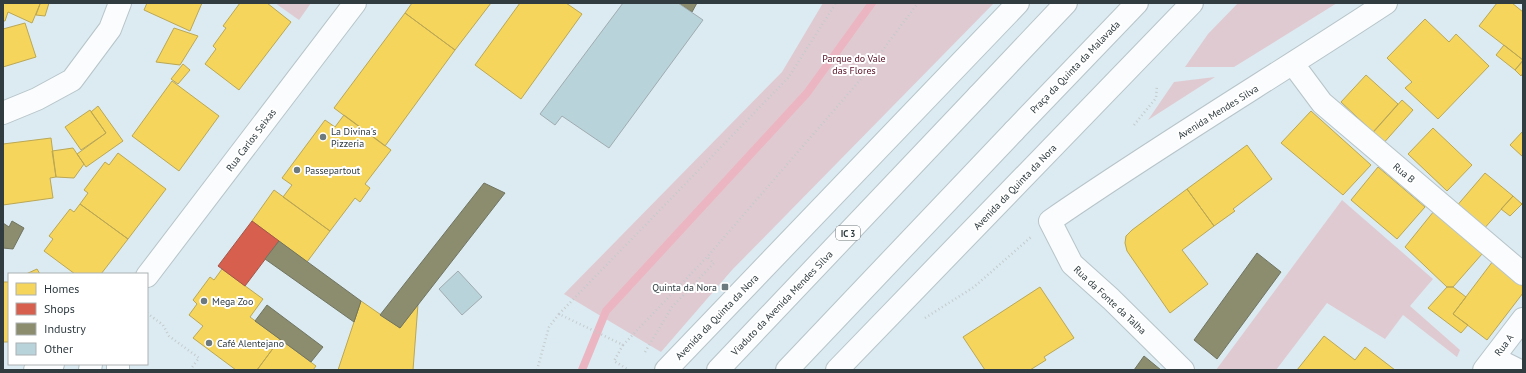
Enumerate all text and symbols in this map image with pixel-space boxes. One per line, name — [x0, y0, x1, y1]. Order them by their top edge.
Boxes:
street label: Praça da Quinta da Malavada — [1027, 18, 1123, 116]
park label: Parque do Vale das Flores — [822, 52, 886, 77]
street label: Avenida Mendes Silva — [1175, 82, 1261, 142]
street label: Rua Carlos Seixas — [223, 106, 279, 174]
place label: La Divina's Pizzeria — [331, 125, 376, 150]
marker: La Divina's Pizzeria — [318, 132, 328, 142]
street label: Avenida da Quinta da Nora — [971, 141, 1059, 233]
street label: Rua B — [1390, 160, 1418, 186]
place label: Passepartout — [305, 164, 361, 177]
marker: Passepartout — [292, 165, 302, 175]
road number: IC 3 — [836, 226, 860, 240]
street label: Viaduto da Avenida Mendes Silva — [728, 248, 836, 359]
street label: Rua da Fonte da Talha — [1071, 263, 1149, 337]
street label: Avenida da Quinta da Nora — [673, 271, 761, 363]
legend — [8, 273, 148, 365]
text: Homes — [44, 281, 79, 296]
place label: Quinta da Nora — [652, 281, 717, 294]
marker: Quinta da Nora — [720, 282, 730, 292]
place label: Mega Zoo — [212, 295, 253, 308]
marker: Mega Zoo — [199, 296, 209, 306]
text: Shops — [44, 301, 75, 316]
text: Industry — [44, 321, 86, 336]
street label: Rua A — [1491, 331, 1517, 359]
place label: Café Alentejano — [217, 337, 284, 350]
marker: Café Alentejano — [204, 338, 214, 348]
text: Other — [44, 341, 73, 356]

